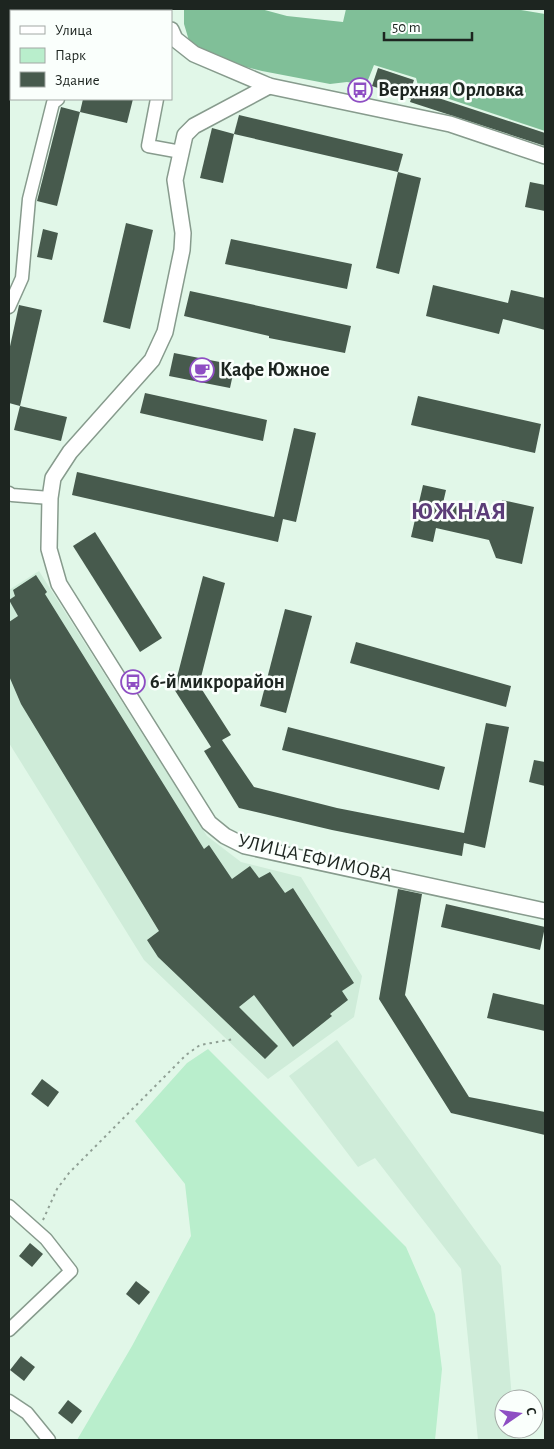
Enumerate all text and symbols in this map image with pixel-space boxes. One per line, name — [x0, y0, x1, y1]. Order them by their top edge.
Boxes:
legend — [10, 10, 172, 100]
scale bar — [384, 10, 472, 42]
text: 50 m — [392, 20, 421, 35]
text: Улица — [55, 23, 92, 38]
text: Парк — [55, 48, 86, 63]
text: Здание — [55, 73, 100, 88]
bus stop icon: Верхняя Орловка — [347, 77, 373, 103]
place label: Верхняя Орловка — [378, 80, 525, 100]
cafe icon: Кафе Южное — [189, 357, 215, 383]
place label: Кафе Южное — [220, 360, 330, 380]
district label: ЮЖНАЯ — [411, 499, 507, 524]
bus stop icon: 6-й микрорайон — [120, 669, 146, 695]
place label: 6-й микрорайон — [150, 672, 285, 692]
street label: УЛИЦА ЕФИМОВА — [236, 831, 394, 886]
north arrow — [494, 1389, 544, 1439]
text: С — [523, 1406, 538, 1417]

